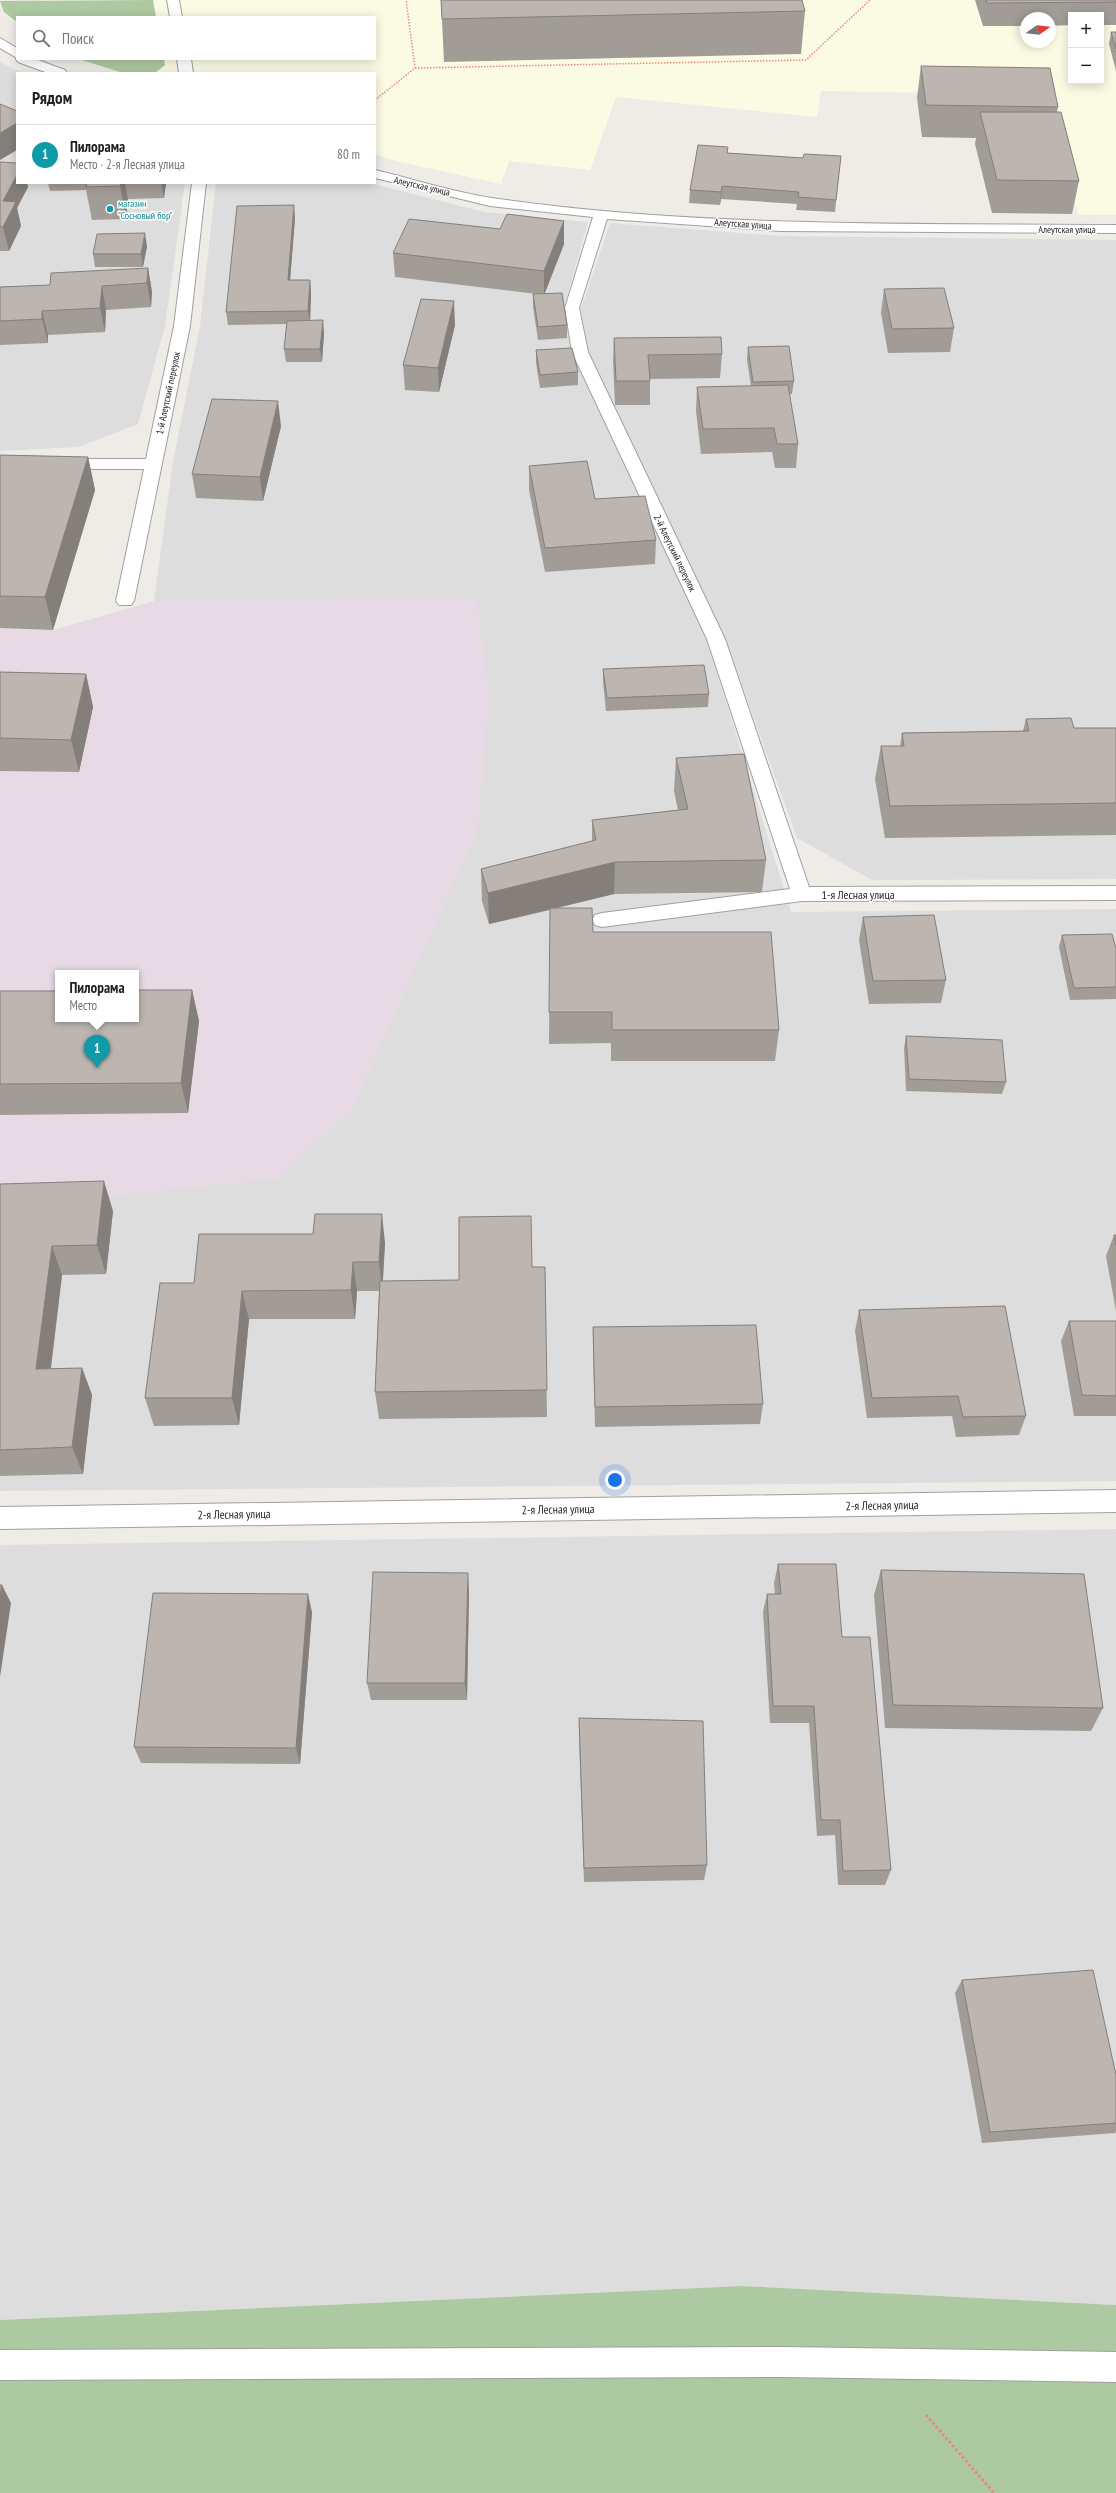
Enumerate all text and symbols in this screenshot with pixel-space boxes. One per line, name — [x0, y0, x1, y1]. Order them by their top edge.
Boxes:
north arrow — [1020, 12, 1056, 48]
map controls — [1068, 12, 1104, 84]
button: + — [1068, 12, 1104, 48]
search box — [16, 16, 376, 60]
icon: search — [30, 27, 52, 49]
text: Поиск — [62, 29, 94, 48]
button: − — [1068, 48, 1104, 84]
text: Рядом — [32, 87, 72, 109]
text: Пилорама — [70, 137, 125, 156]
text: 1 — [42, 146, 48, 163]
text: 80 m — [337, 146, 360, 163]
text: Место · 2-я Лесная улица — [70, 156, 185, 173]
street label: Алеутская улица — [393, 173, 451, 199]
place label: магазин "Сосновый бор" — [118, 197, 173, 222]
marker: магазин "Сосновый бор" — [105, 204, 115, 214]
street label: Алеутская улица — [714, 216, 772, 232]
street label: Алеутская улица — [1038, 223, 1096, 236]
street label: 1-й Алеутский переулок — [153, 350, 183, 436]
street label: 2-й Алеутский переулок — [651, 512, 699, 594]
street label: 1-я Лесная улица — [822, 887, 895, 902]
popup — [55, 970, 139, 1022]
text: Пилорама — [69, 978, 125, 997]
text: Место — [69, 997, 97, 1014]
pin: 1 — [84, 1035, 110, 1068]
your location — [605, 1470, 625, 1490]
street label: 2-я Лесная улица — [845, 1497, 919, 1513]
street label: 2-я Лесная улица — [521, 1501, 595, 1517]
street label: 2-я Лесная улица — [197, 1506, 271, 1522]

